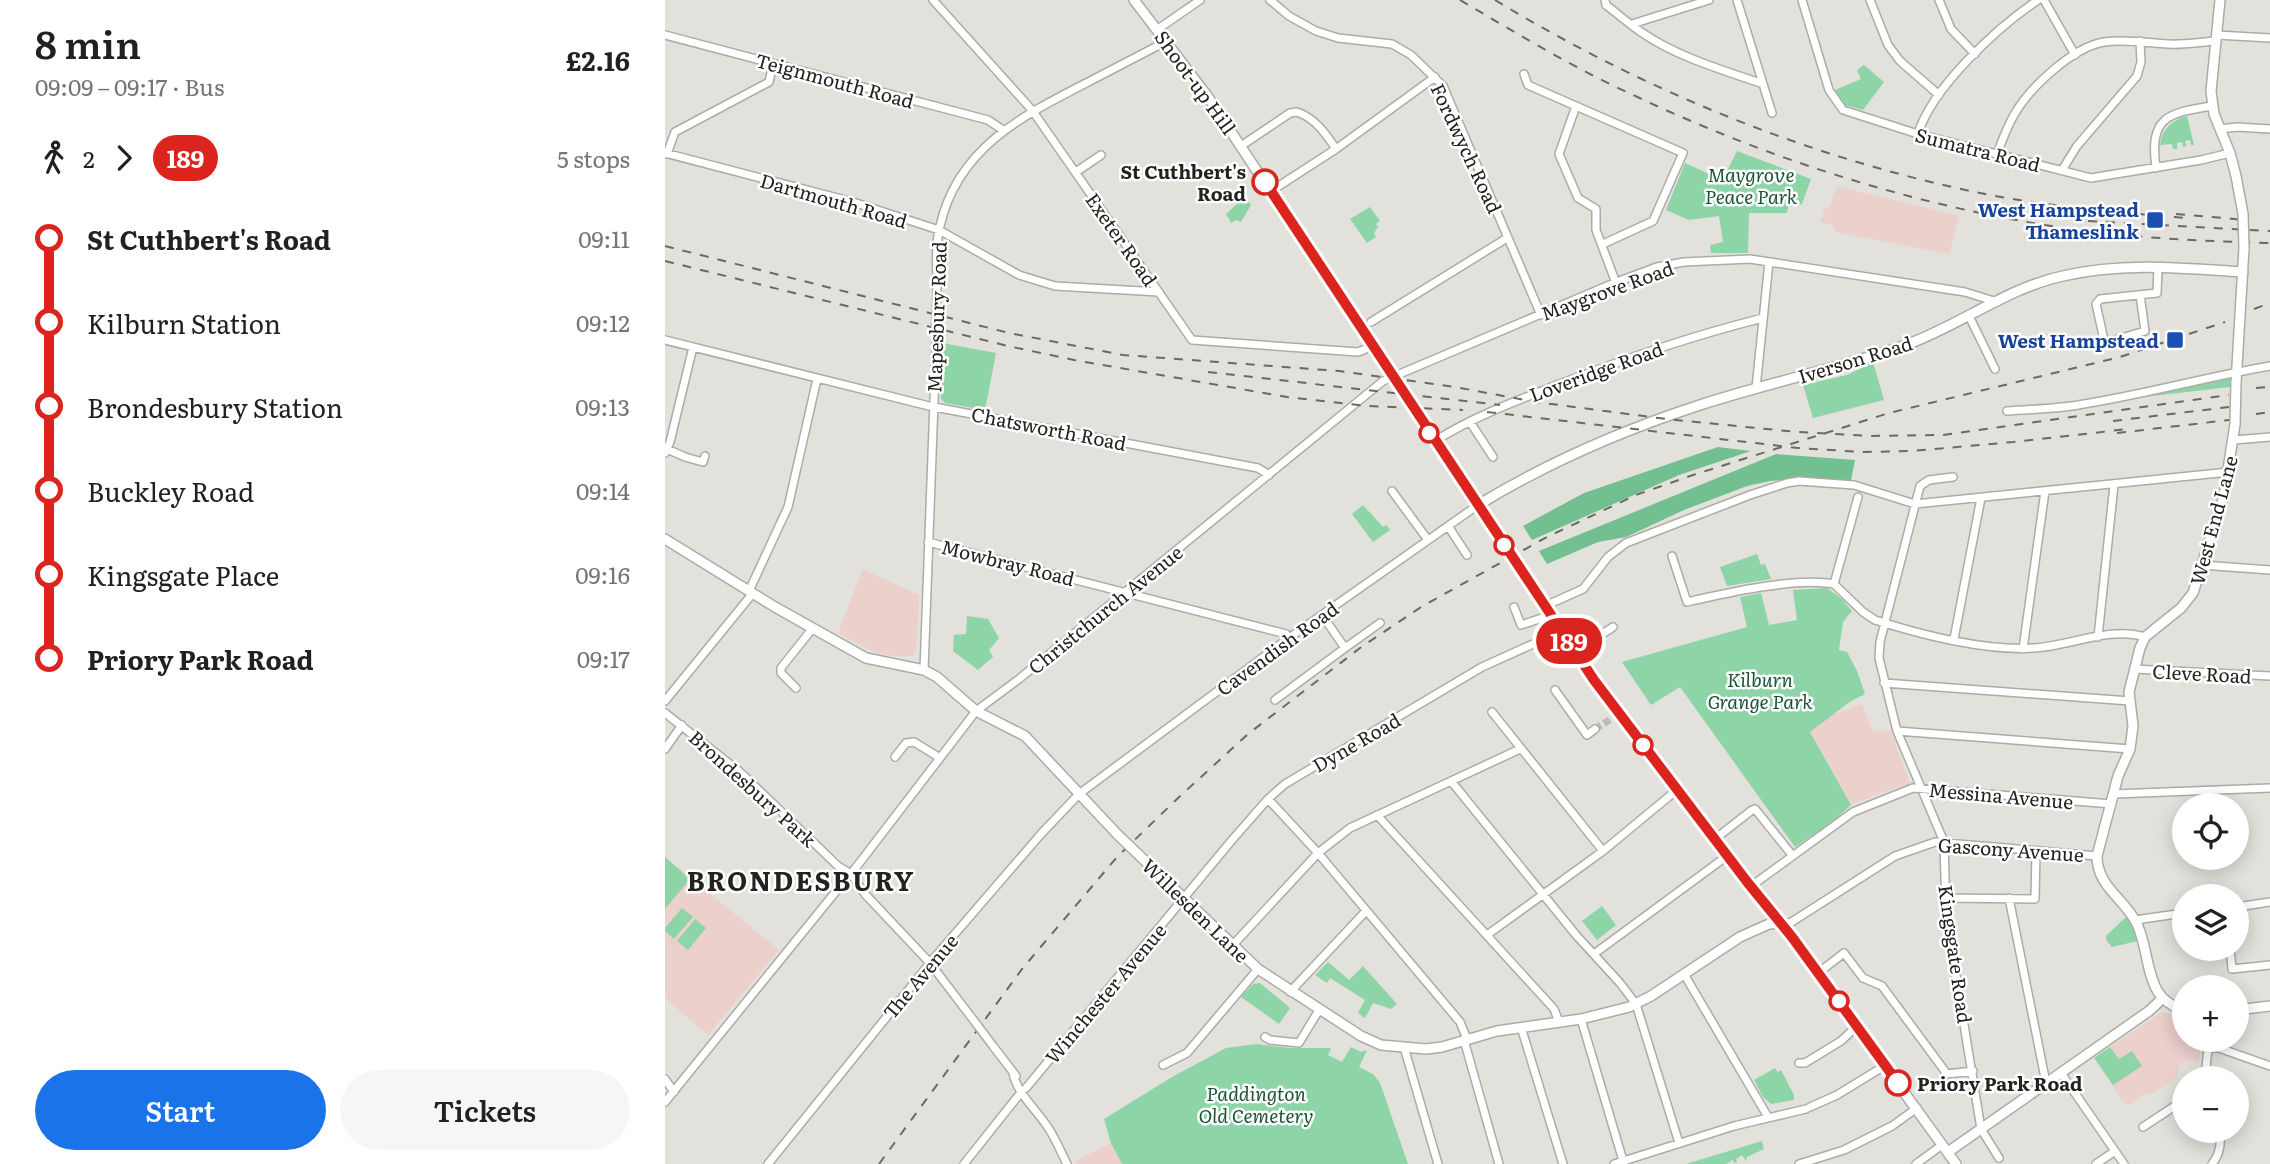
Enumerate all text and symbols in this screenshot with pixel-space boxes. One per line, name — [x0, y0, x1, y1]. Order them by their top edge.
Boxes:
text: 8 min — [35, 14, 141, 71]
street label: Shoot-up Hill — [1149, 24, 1243, 140]
text: £2.16 — [566, 40, 630, 79]
street label: Teignmouth Road — [753, 45, 918, 115]
text: 09:09 – 09:17 · Bus — [35, 69, 224, 103]
street label: Fordwych Road — [1425, 78, 1510, 218]
street label: Sumatra Road — [1913, 120, 2044, 178]
icon: walk — [35, 139, 73, 177]
icon: forward — [105, 139, 143, 177]
text: 189 — [167, 140, 204, 175]
text: 2 — [83, 141, 95, 175]
text: 5 stops — [557, 141, 630, 175]
place label: St Cuthbert's Road — [1121, 157, 1246, 207]
park label: Maygrove Peace Park — [1705, 160, 1798, 210]
street label: Dartmouth Road — [757, 166, 911, 234]
marker: St Cuthbert's Road — [1252, 169, 1278, 195]
street label: Exeter Road — [1079, 187, 1165, 292]
place label: West Hampstead Thameslink — [1978, 195, 2139, 245]
marker: West Hampstead Thameslink — [2145, 210, 2165, 230]
text: St Cuthbert's Road — [87, 219, 331, 258]
text: 09:11 — [578, 221, 630, 255]
street label: Mapesbury Road — [919, 240, 953, 393]
street label: Maygrove Road — [1537, 253, 1678, 327]
text: Kilburn Station — [87, 303, 281, 342]
text: 09:12 — [576, 305, 630, 339]
place label: West Hampstead — [1998, 326, 2159, 354]
street label: Iverson Road — [1794, 328, 1916, 390]
marker: West Hampstead — [2165, 330, 2185, 350]
street label: Loveridge Road — [1525, 334, 1667, 408]
text: Brondesbury Station — [87, 387, 343, 426]
text: 09:13 — [575, 389, 630, 423]
street label: Chatsworth Road — [969, 399, 1129, 457]
unlabelled marker — [1419, 423, 1439, 443]
street label: West End Lane — [2182, 452, 2244, 588]
text: Buckley Road — [87, 471, 254, 510]
text: 09:14 — [576, 473, 630, 507]
street label: Mowbray Road — [938, 532, 1078, 592]
unlabelled marker — [1494, 535, 1514, 555]
street label: Christchurch Avenue — [1022, 538, 1188, 680]
text: Kingsgate Place — [87, 555, 279, 594]
text: 09:16 — [575, 557, 630, 591]
street label: Cavendish Road — [1210, 594, 1344, 702]
line badge: 189 — [1529, 618, 1609, 664]
text: 189 — [1550, 623, 1588, 658]
text: Priory Park Road — [87, 639, 314, 678]
text: 09:17 — [577, 641, 630, 675]
street label: Cleve Road — [2152, 656, 2253, 690]
park label: Kilburn Grange Park — [1707, 665, 1813, 715]
street label: Dyne Road — [1307, 705, 1406, 779]
street label: Brondesbury Park — [683, 723, 823, 853]
unlabelled marker — [1633, 735, 1653, 755]
street label: Messina Avenue — [1928, 775, 2075, 815]
map controls — [2172, 793, 2249, 1143]
button: locate — [2172, 793, 2249, 870]
street label: Gascony Avenue — [1937, 830, 2085, 868]
street label: Willesden Lane — [1136, 852, 1256, 969]
district label: BRONDESBURY — [687, 860, 915, 899]
street label: Kingsgate Road — [1932, 883, 1980, 1025]
button: layers — [2172, 884, 2249, 961]
street label: Winchester Avenue — [1038, 917, 1172, 1069]
street label: The Avenue — [876, 927, 964, 1025]
button: + — [2172, 975, 2249, 1052]
unlabelled marker — [1829, 991, 1849, 1011]
button: − — [2172, 1066, 2249, 1143]
place label: Priory Park Road — [1917, 1069, 2083, 1097]
button: Start — [35, 1070, 326, 1150]
button: Tickets — [340, 1070, 630, 1150]
marker: Priory Park Road — [1885, 1070, 1911, 1096]
park label: Paddington Old Cemetery — [1198, 1079, 1314, 1129]

